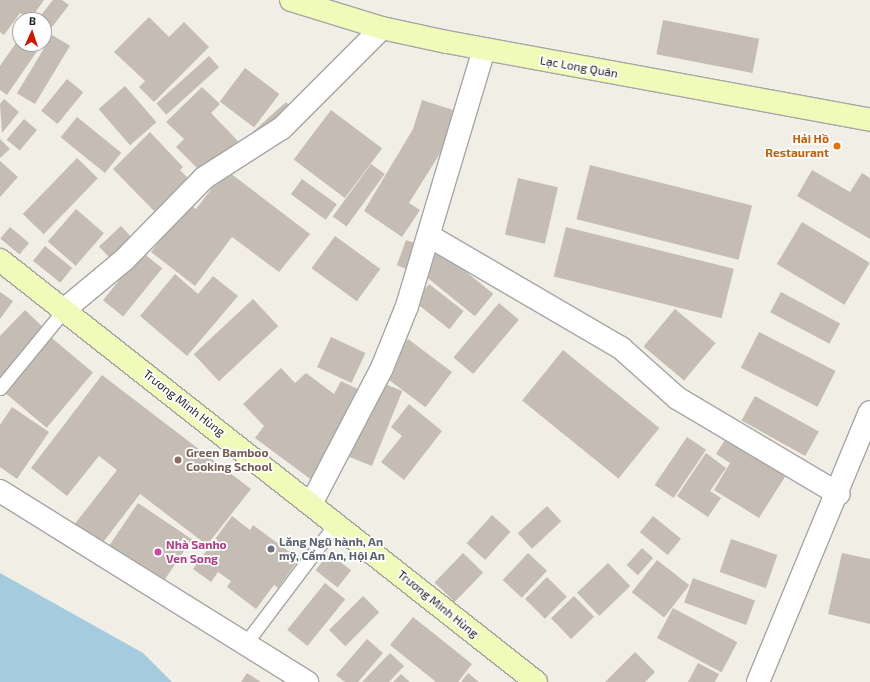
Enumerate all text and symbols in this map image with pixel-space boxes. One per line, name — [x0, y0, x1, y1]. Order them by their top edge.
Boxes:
north arrow — [12, 12, 52, 52]
text: B — [29, 14, 36, 27]
street label: Lạc Long Quân — [539, 53, 619, 81]
place label: Hải Hồ Restaurant — [765, 132, 829, 160]
marker: Hải Hồ Restaurant — [832, 141, 842, 151]
street label: Trương Minh Hùng — [140, 367, 228, 439]
place label: Green Bamboo Cooking School — [186, 446, 272, 474]
marker: Green Bamboo Cooking School — [173, 455, 183, 465]
place label: Lăng Ngũ hành, An mỹ, Cẩm An, Hội An — [279, 535, 385, 563]
place label: Nhà Sanho Ven Song — [166, 538, 227, 566]
marker: Lăng Ngũ hành, An mỹ, Cẩm An, Hội An — [266, 544, 276, 554]
marker: Nhà Sanho Ven Song — [153, 547, 163, 557]
street label: Trương Minh Hùng — [395, 567, 481, 641]

